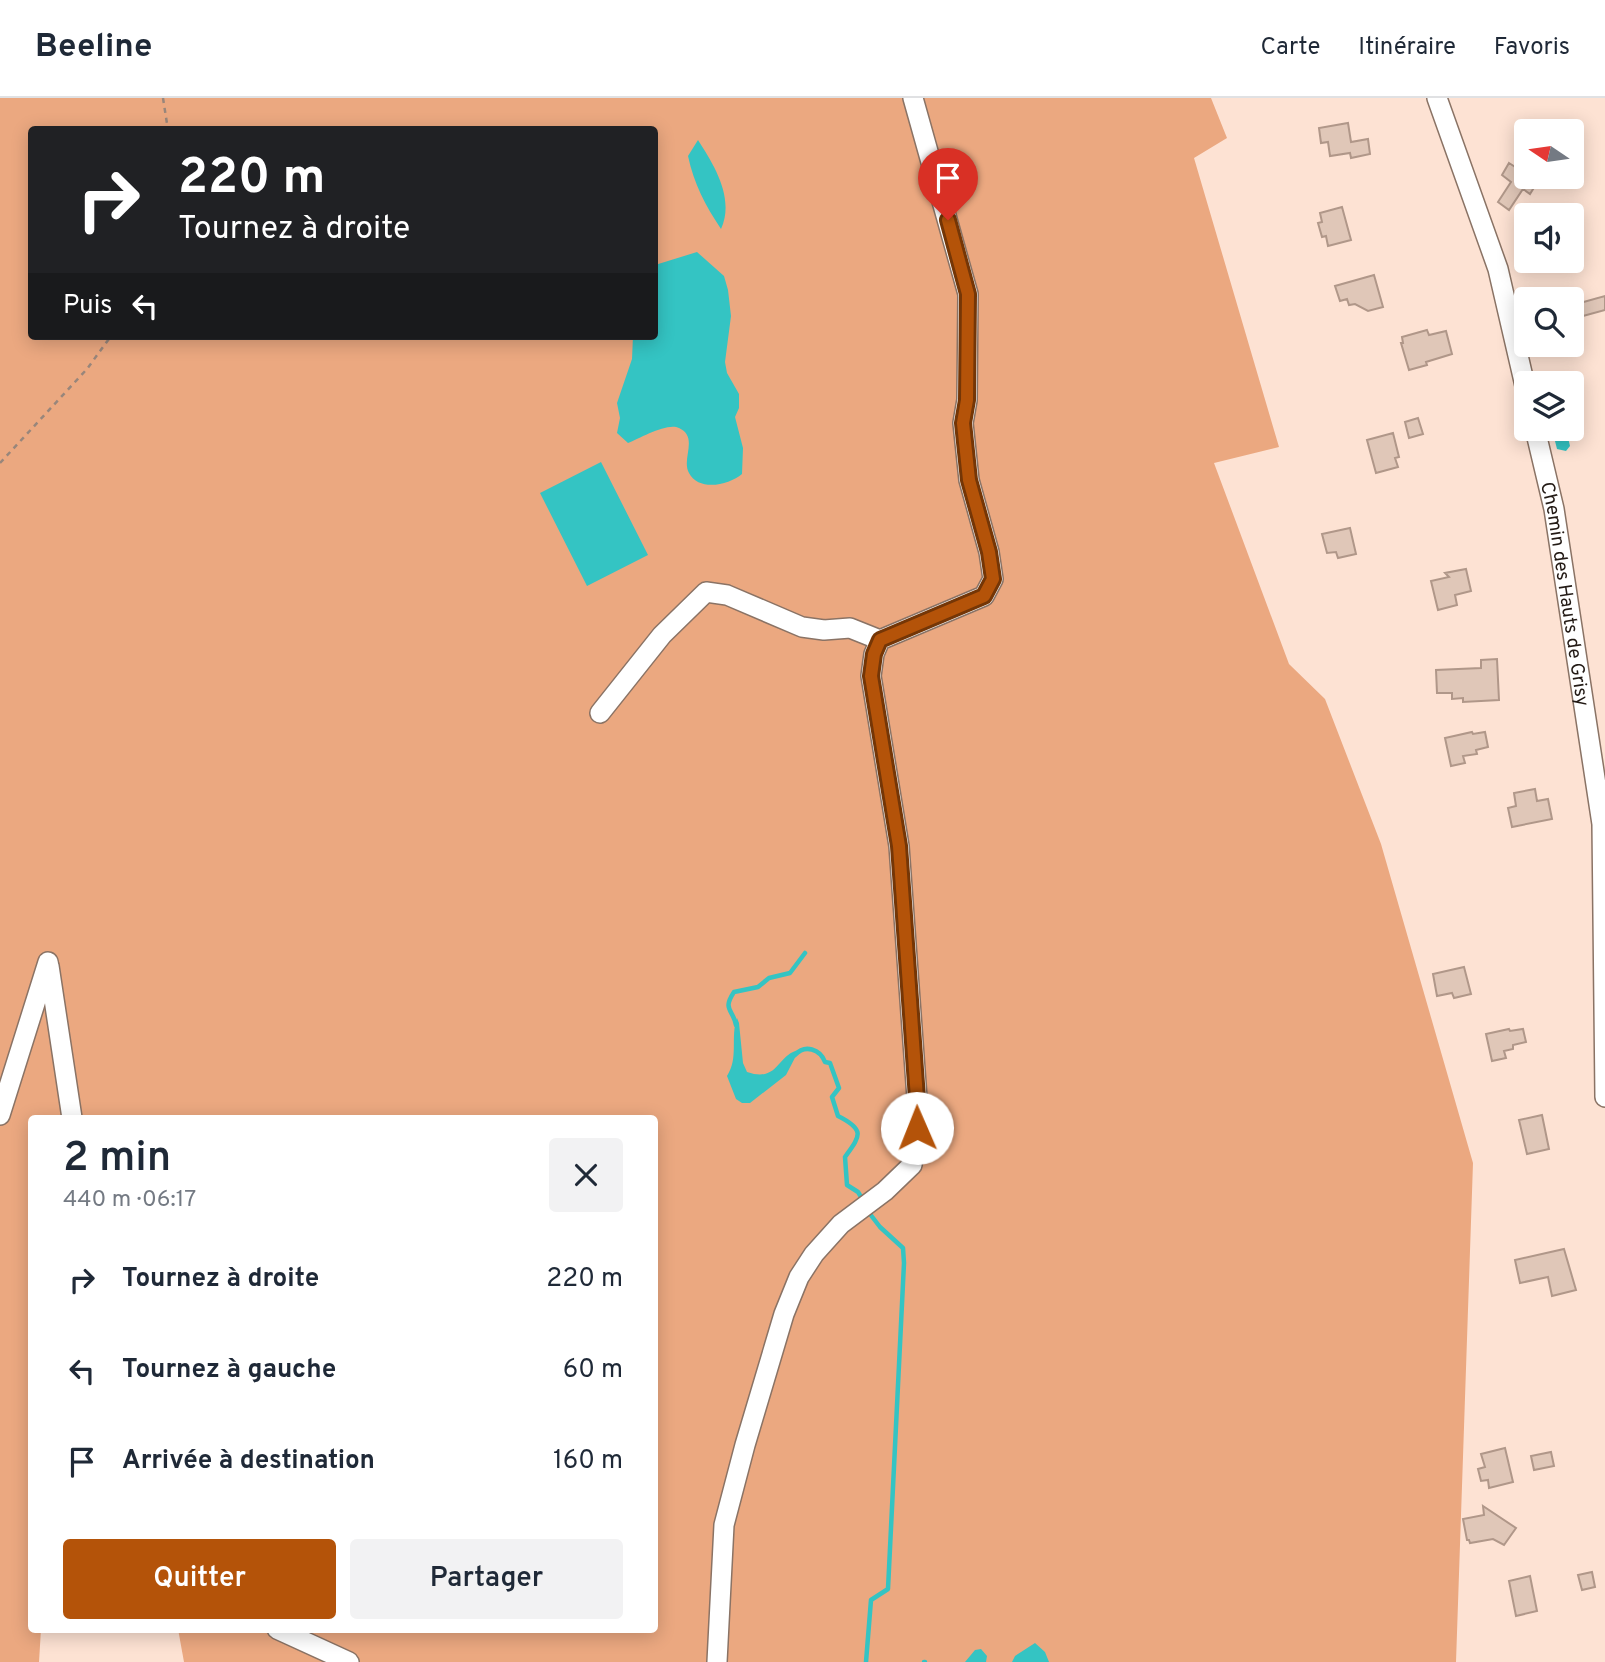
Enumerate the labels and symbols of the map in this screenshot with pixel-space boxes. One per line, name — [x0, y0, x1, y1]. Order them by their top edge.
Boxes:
north arrow — [1514, 119, 1584, 189]
pin — [918, 148, 978, 220]
street label: Chemin des Hauts de Grisy — [1534, 480, 1594, 708]
position arrow — [880, 1091, 954, 1165]

